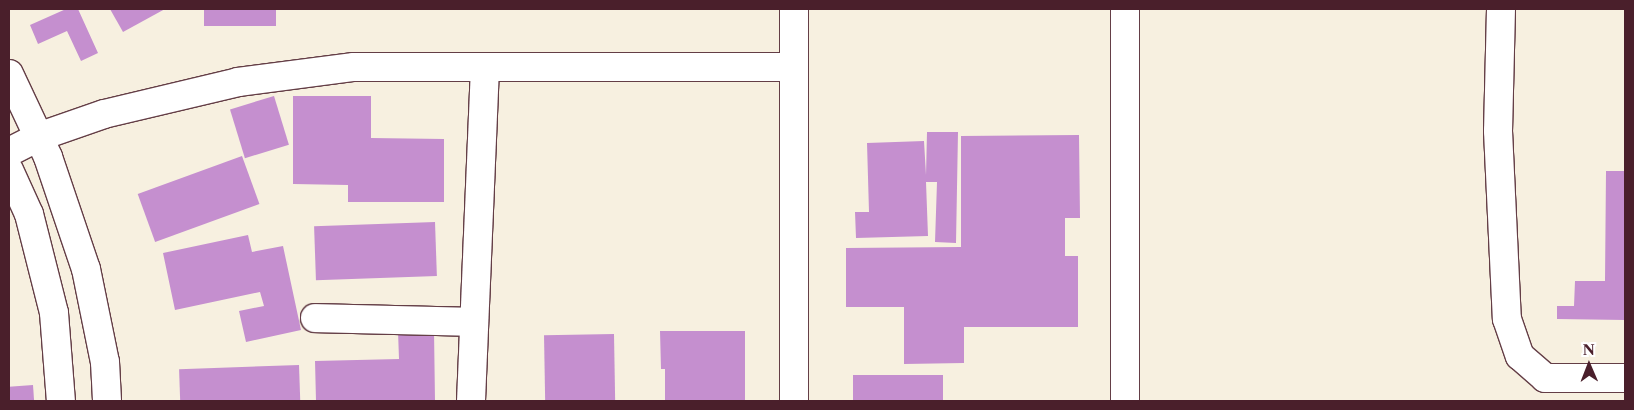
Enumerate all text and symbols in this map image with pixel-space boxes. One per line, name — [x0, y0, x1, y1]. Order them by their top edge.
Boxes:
north arrow — [1564, 340, 1614, 390]
text: N — [1582, 341, 1595, 359]

